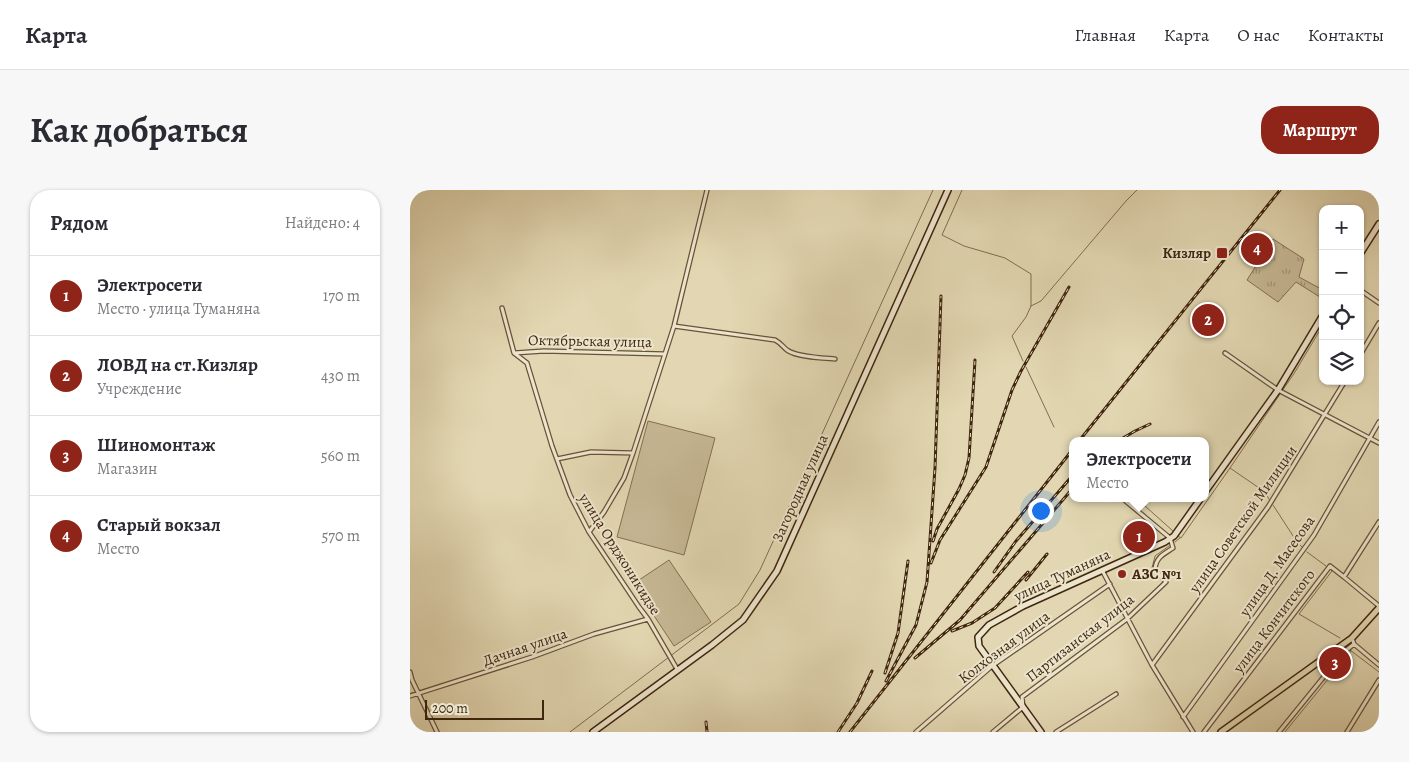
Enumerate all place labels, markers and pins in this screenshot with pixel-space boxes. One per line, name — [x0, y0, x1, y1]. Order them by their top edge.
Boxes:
pin: 4 — [1241, 230, 1273, 268]
place label: Кизляр — [1162, 243, 1211, 263]
marker: Кизляр — [1215, 246, 1229, 260]
pin: 2 — [1192, 301, 1224, 339]
pin: 1 — [1123, 518, 1155, 556]
place label: АЗС №1 — [1131, 564, 1182, 584]
marker: АЗС №1 — [1116, 568, 1128, 580]
pin: 3 — [1319, 644, 1351, 682]

